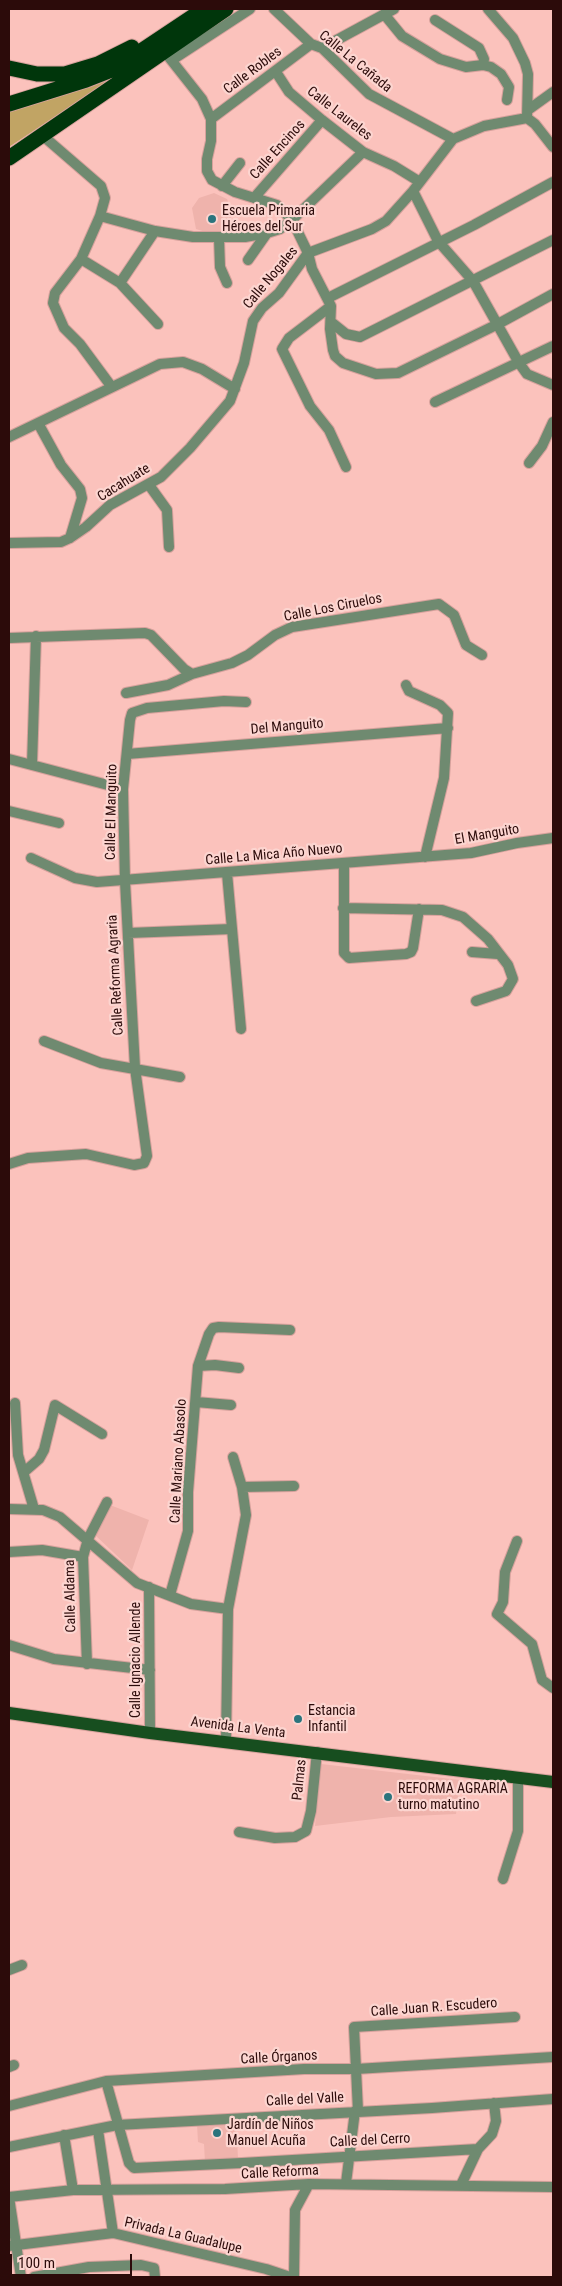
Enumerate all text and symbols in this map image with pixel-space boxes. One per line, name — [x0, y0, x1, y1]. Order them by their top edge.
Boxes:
street label: Calle La Cañada — [315, 27, 395, 97]
street label: Calle Robles — [221, 44, 285, 98]
street label: Calle Laureles — [303, 83, 375, 145]
street label: Calle Encinos — [247, 117, 309, 183]
place label: Escuela Primaria Héroes del Sur — [222, 203, 315, 236]
marker: Escuela Primaria Héroes del Sur — [206, 213, 218, 225]
street label: Calle Nogales — [240, 243, 302, 313]
street label: Cacahuate — [95, 460, 153, 506]
street label: Calle Los Ciruelos — [283, 590, 383, 626]
street label: Del Manguito — [250, 715, 324, 739]
street label: Calle El Manguito — [103, 764, 121, 860]
street label: El Manguito — [453, 821, 521, 849]
street label: Calle La Mica Año Nuevo — [205, 841, 343, 869]
street label: Calle Reforma Agraria — [104, 914, 128, 1036]
street label: Calle Mariano Abasolo — [167, 1398, 191, 1524]
street label: Calle Aldama — [62, 1559, 80, 1633]
street label: Calle Ignacio Allende — [128, 1602, 144, 1718]
place label: Estancia Infantil — [308, 1703, 355, 1735]
marker: Estancia Infantil — [292, 1713, 304, 1725]
street label: Avenida La Venta — [190, 1714, 286, 1742]
street label: Palmas — [289, 1759, 311, 1801]
place label: REFORMA AGRARIA turno matutino — [398, 1781, 508, 1814]
marker: REFORMA AGRARIA turno matutino — [382, 1791, 394, 1803]
street label: Calle Juan R. Escudero — [370, 1995, 498, 2021]
street label: Calle Órganos — [240, 2048, 318, 2068]
street label: Calle del Valle — [266, 2090, 344, 2110]
place label: Jardín de Niños Manuel Acuña — [227, 2117, 314, 2150]
marker: Jardín de Niños Manuel Acuña — [211, 2127, 223, 2139]
street label: Calle del Cerro — [329, 2130, 411, 2152]
street label: Calle Reforma — [241, 2163, 319, 2183]
street label: Privada La Guadalupe — [123, 2214, 243, 2258]
scale bar — [12, 2244, 135, 2276]
text: 100 m — [18, 2254, 55, 2272]

